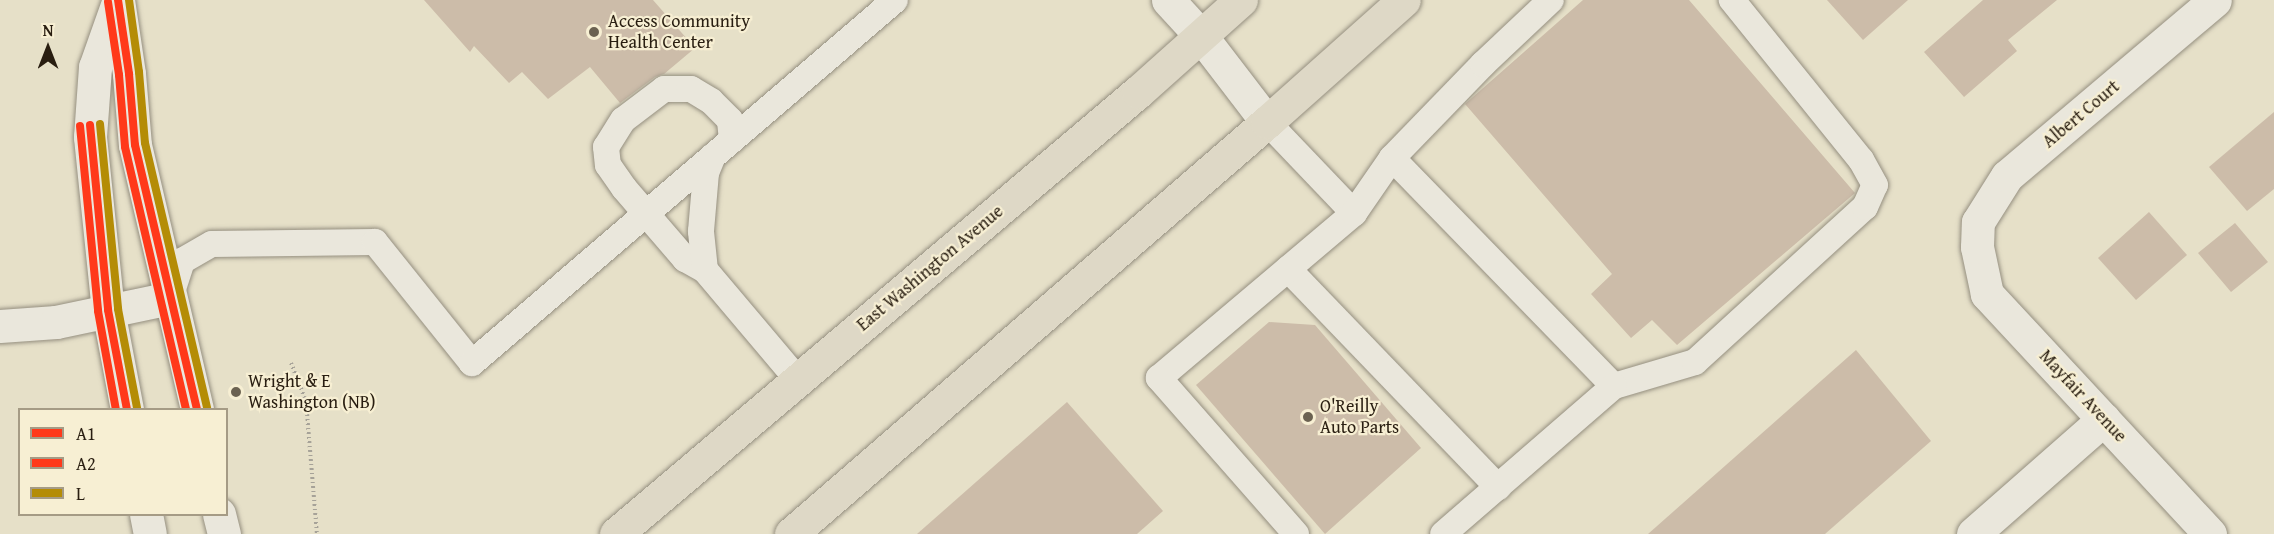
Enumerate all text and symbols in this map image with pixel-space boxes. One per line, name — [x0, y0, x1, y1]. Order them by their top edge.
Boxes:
place label: Access Community Health Center — [608, 11, 750, 54]
north arrow — [18, 18, 78, 78]
text: N — [43, 18, 53, 42]
marker: Access Community Health Center — [585, 23, 603, 41]
street label: Albert Court — [2038, 76, 2124, 152]
street label: East Washington Avenue — [852, 200, 1008, 336]
street label: Mayfair Avenue — [2035, 345, 2131, 447]
place label: Wright & E Washington (NB) — [248, 371, 376, 413]
marker: Wright & E Washington (NB) — [229, 385, 243, 399]
place label: O'Reilly Auto Parts — [1320, 396, 1399, 438]
legend — [18, 408, 228, 516]
marker: O'Reilly Auto Parts — [1301, 410, 1315, 424]
text: A1 — [76, 420, 96, 447]
text: A2 — [76, 450, 96, 477]
text: L — [76, 480, 85, 507]

